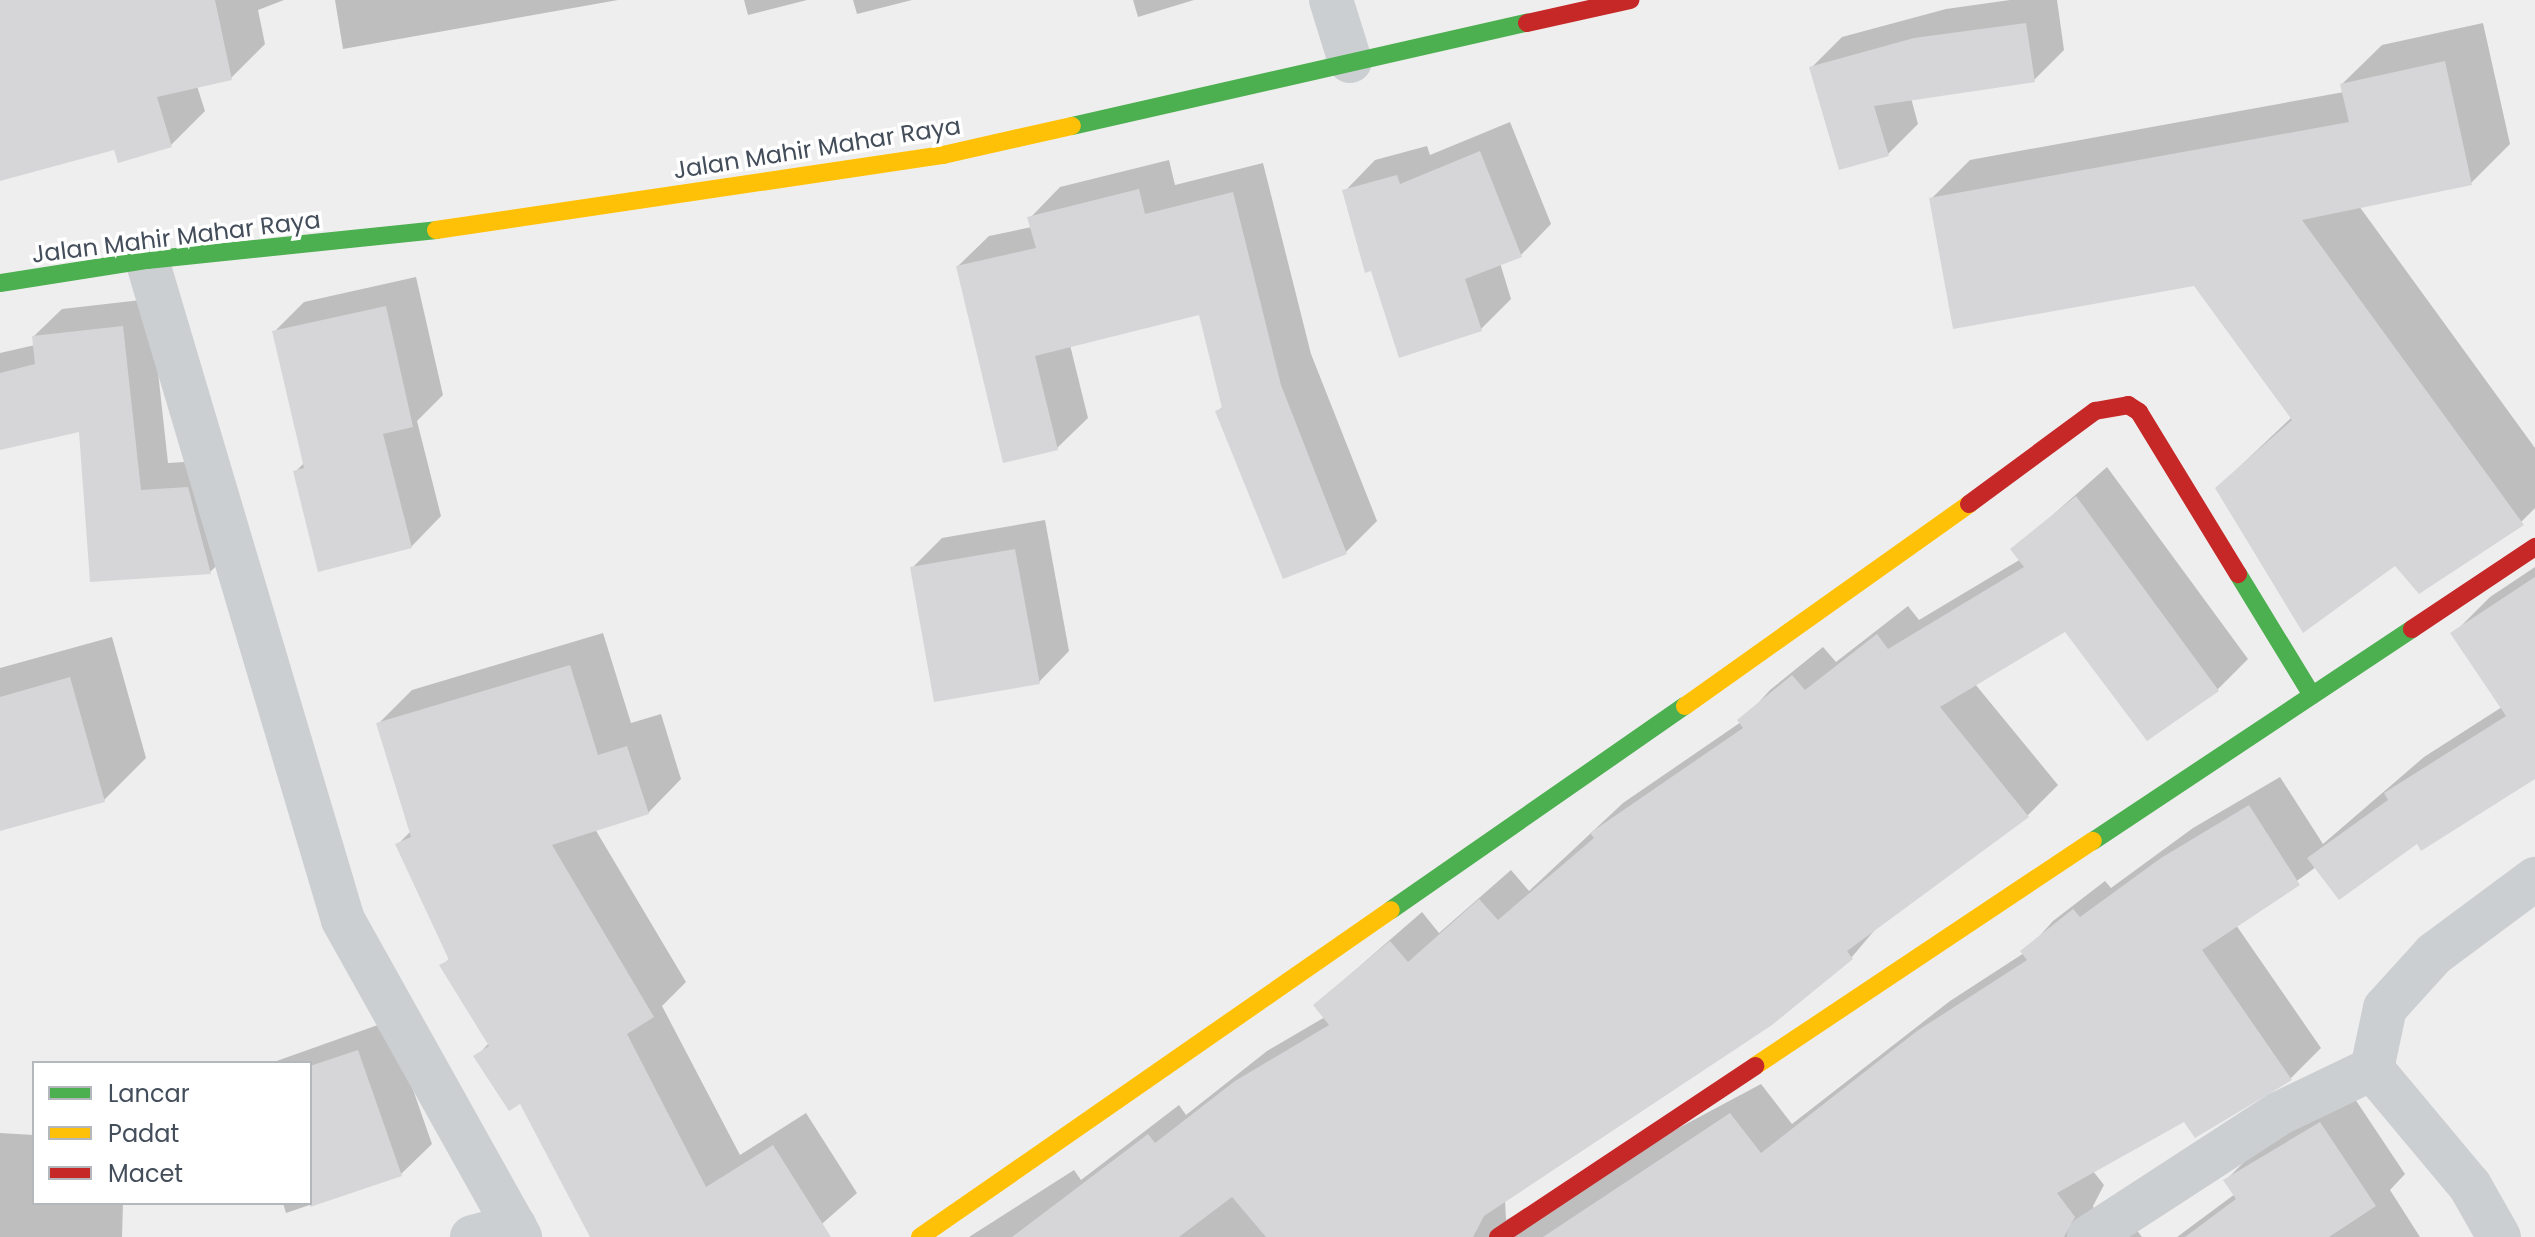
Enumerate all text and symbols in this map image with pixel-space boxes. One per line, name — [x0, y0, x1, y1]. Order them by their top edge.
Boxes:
street label: Jalan Mahir Mahar Raya — [671, 111, 963, 185]
street label: Jalan Mahir Mahar Raya — [30, 205, 322, 269]
legend — [32, 1061, 312, 1205]
text: Lancar — [108, 1077, 190, 1110]
text: Padat — [108, 1117, 179, 1150]
text: Macet — [108, 1157, 183, 1190]

